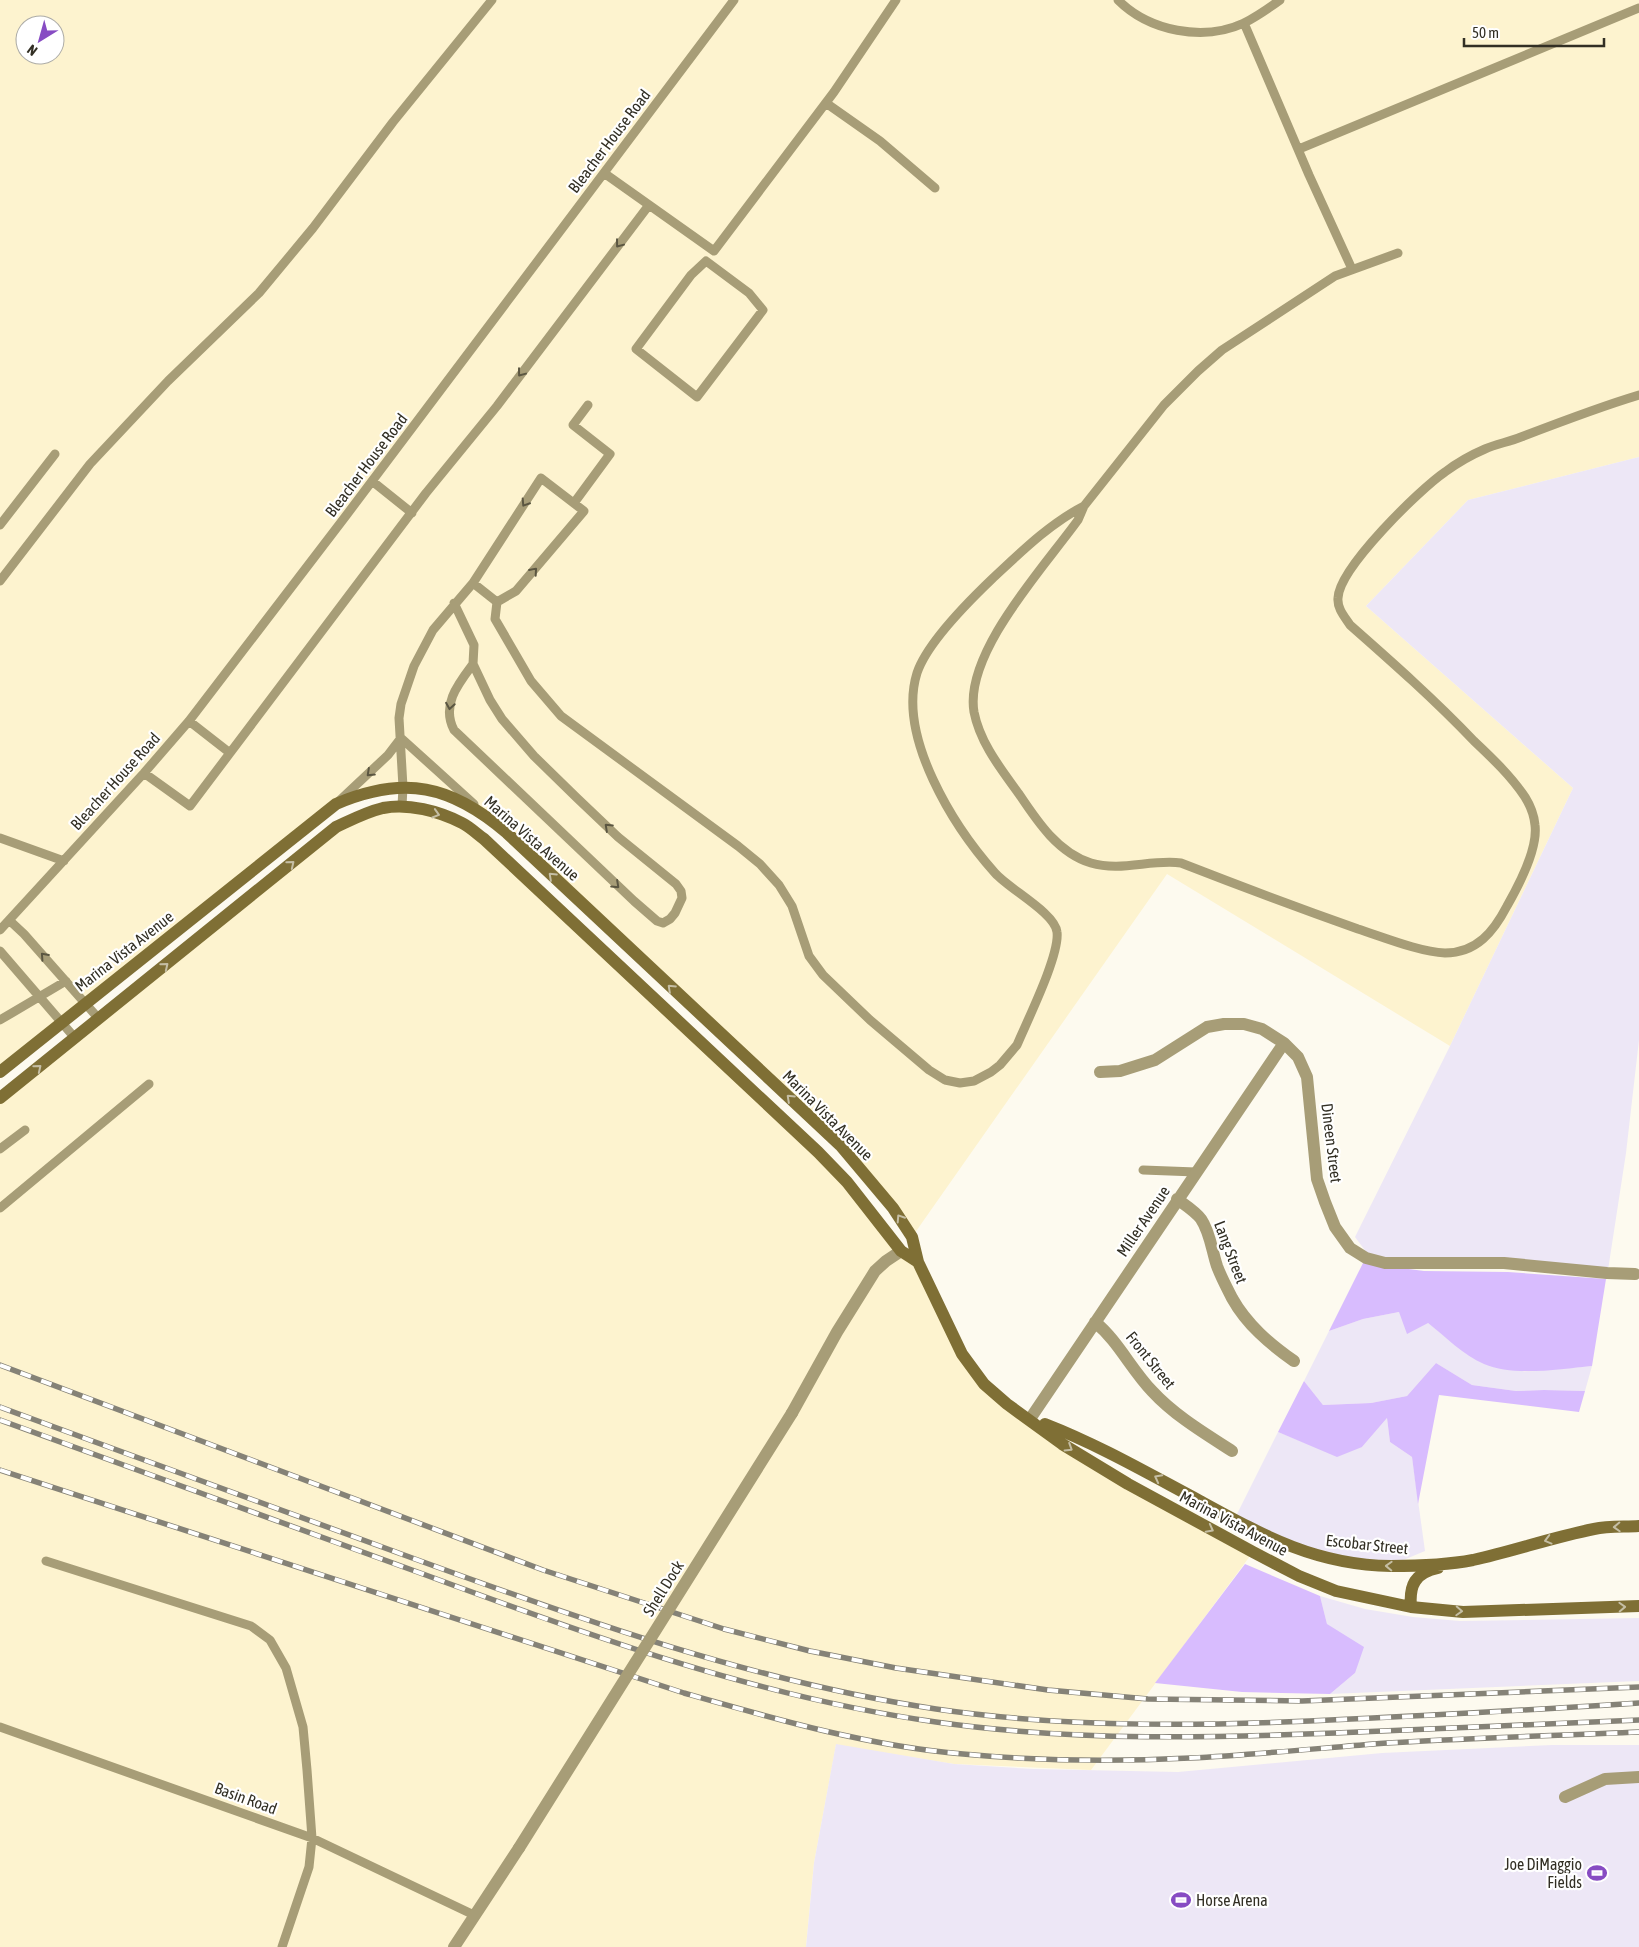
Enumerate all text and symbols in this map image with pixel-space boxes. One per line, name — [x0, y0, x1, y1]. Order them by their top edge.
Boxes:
north arrow — [15, 15, 65, 65]
scale bar — [1464, 15, 1604, 47]
text: 50 m — [1472, 24, 1499, 41]
text: N — [24, 42, 40, 59]
street label: Bleacher House Road — [564, 86, 654, 196]
one-way arrow — [616, 238, 625, 248]
one-way arrow — [519, 367, 527, 376]
street label: Bleacher House Road — [321, 410, 411, 520]
one-way arrow — [522, 497, 531, 506]
one-way arrow — [528, 567, 537, 576]
one-way arrow — [445, 702, 456, 710]
street label: Bleacher House Road — [67, 729, 163, 833]
one-way arrow — [367, 767, 376, 776]
street label: Marina Vista Avenue — [481, 792, 583, 884]
one-way arrow — [431, 808, 440, 818]
one-way arrow — [604, 824, 613, 833]
one-way arrow — [286, 860, 295, 869]
one-way arrow — [549, 873, 558, 882]
one-way arrow — [611, 879, 620, 888]
street label: Marina Vista Avenue — [71, 907, 177, 995]
one-way arrow — [40, 952, 49, 961]
one-way arrow — [159, 963, 168, 971]
one-way arrow — [667, 985, 676, 994]
one-way arrow — [32, 1065, 41, 1073]
street label: Marina Vista Avenue — [779, 1066, 877, 1164]
one-way arrow — [786, 1095, 795, 1104]
street label: Dineen Street — [1318, 1102, 1346, 1184]
street label: Miller Avenue — [1113, 1182, 1173, 1260]
one-way arrow — [896, 1214, 906, 1223]
street label: Lang Street — [1210, 1218, 1251, 1287]
street label: Front Street — [1123, 1328, 1180, 1392]
one-way arrow — [1064, 1441, 1073, 1451]
one-way arrow — [1154, 1475, 1163, 1485]
street label: Marina Vista Avenue — [1177, 1487, 1291, 1559]
one-way arrow — [1613, 1522, 1621, 1533]
one-way arrow — [1205, 1523, 1214, 1533]
street label: Escobar Street — [1325, 1531, 1410, 1557]
one-way arrow — [1545, 1534, 1553, 1544]
street label: Shell Dock — [639, 1557, 687, 1619]
one-way arrow — [1385, 1560, 1393, 1571]
one-way arrow — [1618, 1601, 1626, 1612]
one-way arrow — [1456, 1606, 1464, 1617]
street label: Basin Road — [212, 1778, 280, 1818]
place label: Joe DiMaggio Fields — [1504, 1855, 1582, 1891]
sports icon: Joe DiMaggio Fields — [1586, 1862, 1608, 1884]
sports icon: Horse Arena — [1170, 1889, 1192, 1911]
place label: Horse Arena — [1196, 1891, 1268, 1909]

